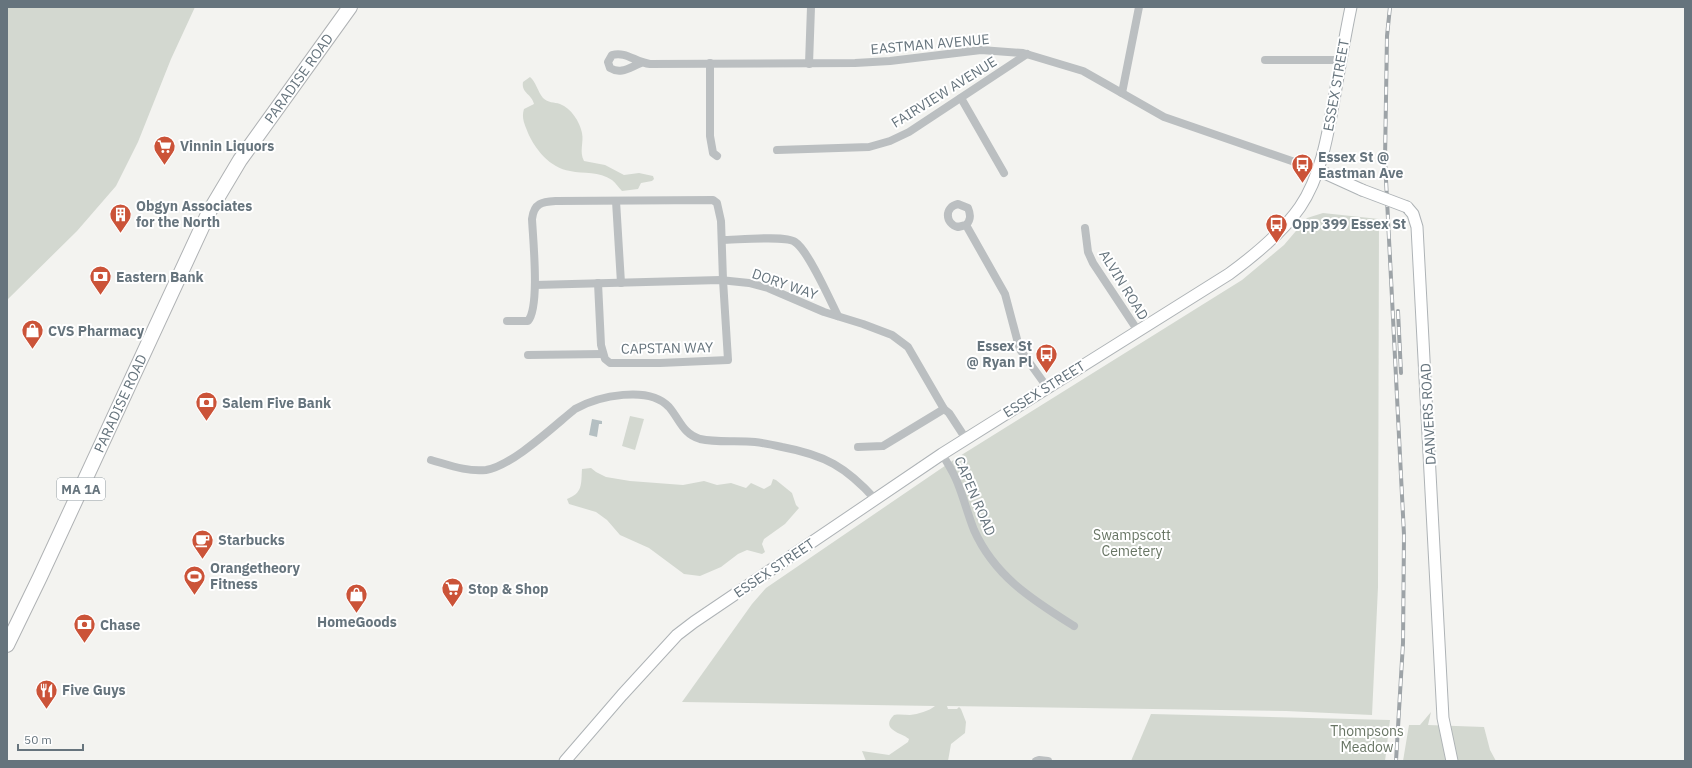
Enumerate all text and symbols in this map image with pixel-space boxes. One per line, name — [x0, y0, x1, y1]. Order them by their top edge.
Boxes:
street label: PARADISE ROAD — [260, 30, 337, 127]
street label: EASTMAN AVENUE — [870, 30, 990, 58]
street label: ESSEX STREET — [1319, 37, 1353, 133]
street label: FAIRVIEW AVENUE — [888, 52, 1000, 132]
supermarket icon: Vinnin Liquors — [152, 133, 178, 166]
place label: Vinnin Liquors — [180, 137, 274, 155]
place label: Essex St @ Eastman Ave — [1318, 148, 1403, 182]
bus stop icon: Essex St @ Eastman Ave — [1290, 152, 1316, 185]
place label: Obgyn Associates for the North — [136, 197, 252, 231]
building icon: Obgyn Associates for the North — [107, 201, 133, 234]
bus stop icon: Opp 399 Essex St — [1264, 211, 1290, 244]
place label: Opp 399 Essex St — [1292, 215, 1406, 233]
street label: ALVIN ROAD — [1095, 247, 1153, 323]
bank icon: Eastern Bank — [87, 264, 113, 297]
street label: DORY WAY — [750, 264, 821, 304]
place label: Eastern Bank — [116, 268, 205, 286]
shop icon: CVS Pharmacy — [19, 318, 45, 351]
place label: CVS Pharmacy — [48, 322, 145, 340]
place label: Essex St @ Ryan Pl — [966, 337, 1032, 371]
street label: CAPSTAN WAY — [621, 338, 714, 358]
bus stop icon: Essex St @ Ryan Pl — [1034, 341, 1060, 374]
street label: PARADISE ROAD — [90, 351, 151, 455]
street label: ESSEX STREET — [1000, 357, 1088, 421]
street label: DANVERS ROAD — [1416, 363, 1440, 465]
bank icon: Salem Five Bank — [194, 390, 220, 423]
place label: Salem Five Bank — [222, 394, 332, 412]
street label: CAPEN ROAD — [950, 454, 1000, 538]
road number: MA 1A — [57, 478, 105, 500]
park label: Swampscott Cemetery — [1093, 526, 1171, 560]
cafe icon: Starbucks — [189, 527, 215, 560]
place label: Starbucks — [218, 531, 285, 549]
street label: ESSEX STREET — [730, 534, 818, 602]
place label: Orangetheory Fitness — [210, 559, 301, 593]
sports icon: Orangetheory Fitness — [182, 563, 208, 596]
supermarket icon: Stop & Shop — [439, 576, 465, 609]
place label: Stop & Shop — [468, 580, 549, 598]
shop icon: HomeGoods — [344, 581, 370, 614]
bank icon: Chase — [72, 612, 98, 645]
place label: HomeGoods — [317, 613, 397, 631]
place label: Chase — [100, 616, 140, 634]
restaurant icon: Five Guys — [33, 677, 59, 710]
place label: Five Guys — [62, 681, 126, 699]
park label: Thompsons Meadow — [1330, 722, 1404, 756]
scale bar — [18, 726, 83, 752]
text: 50 m — [24, 732, 52, 747]

